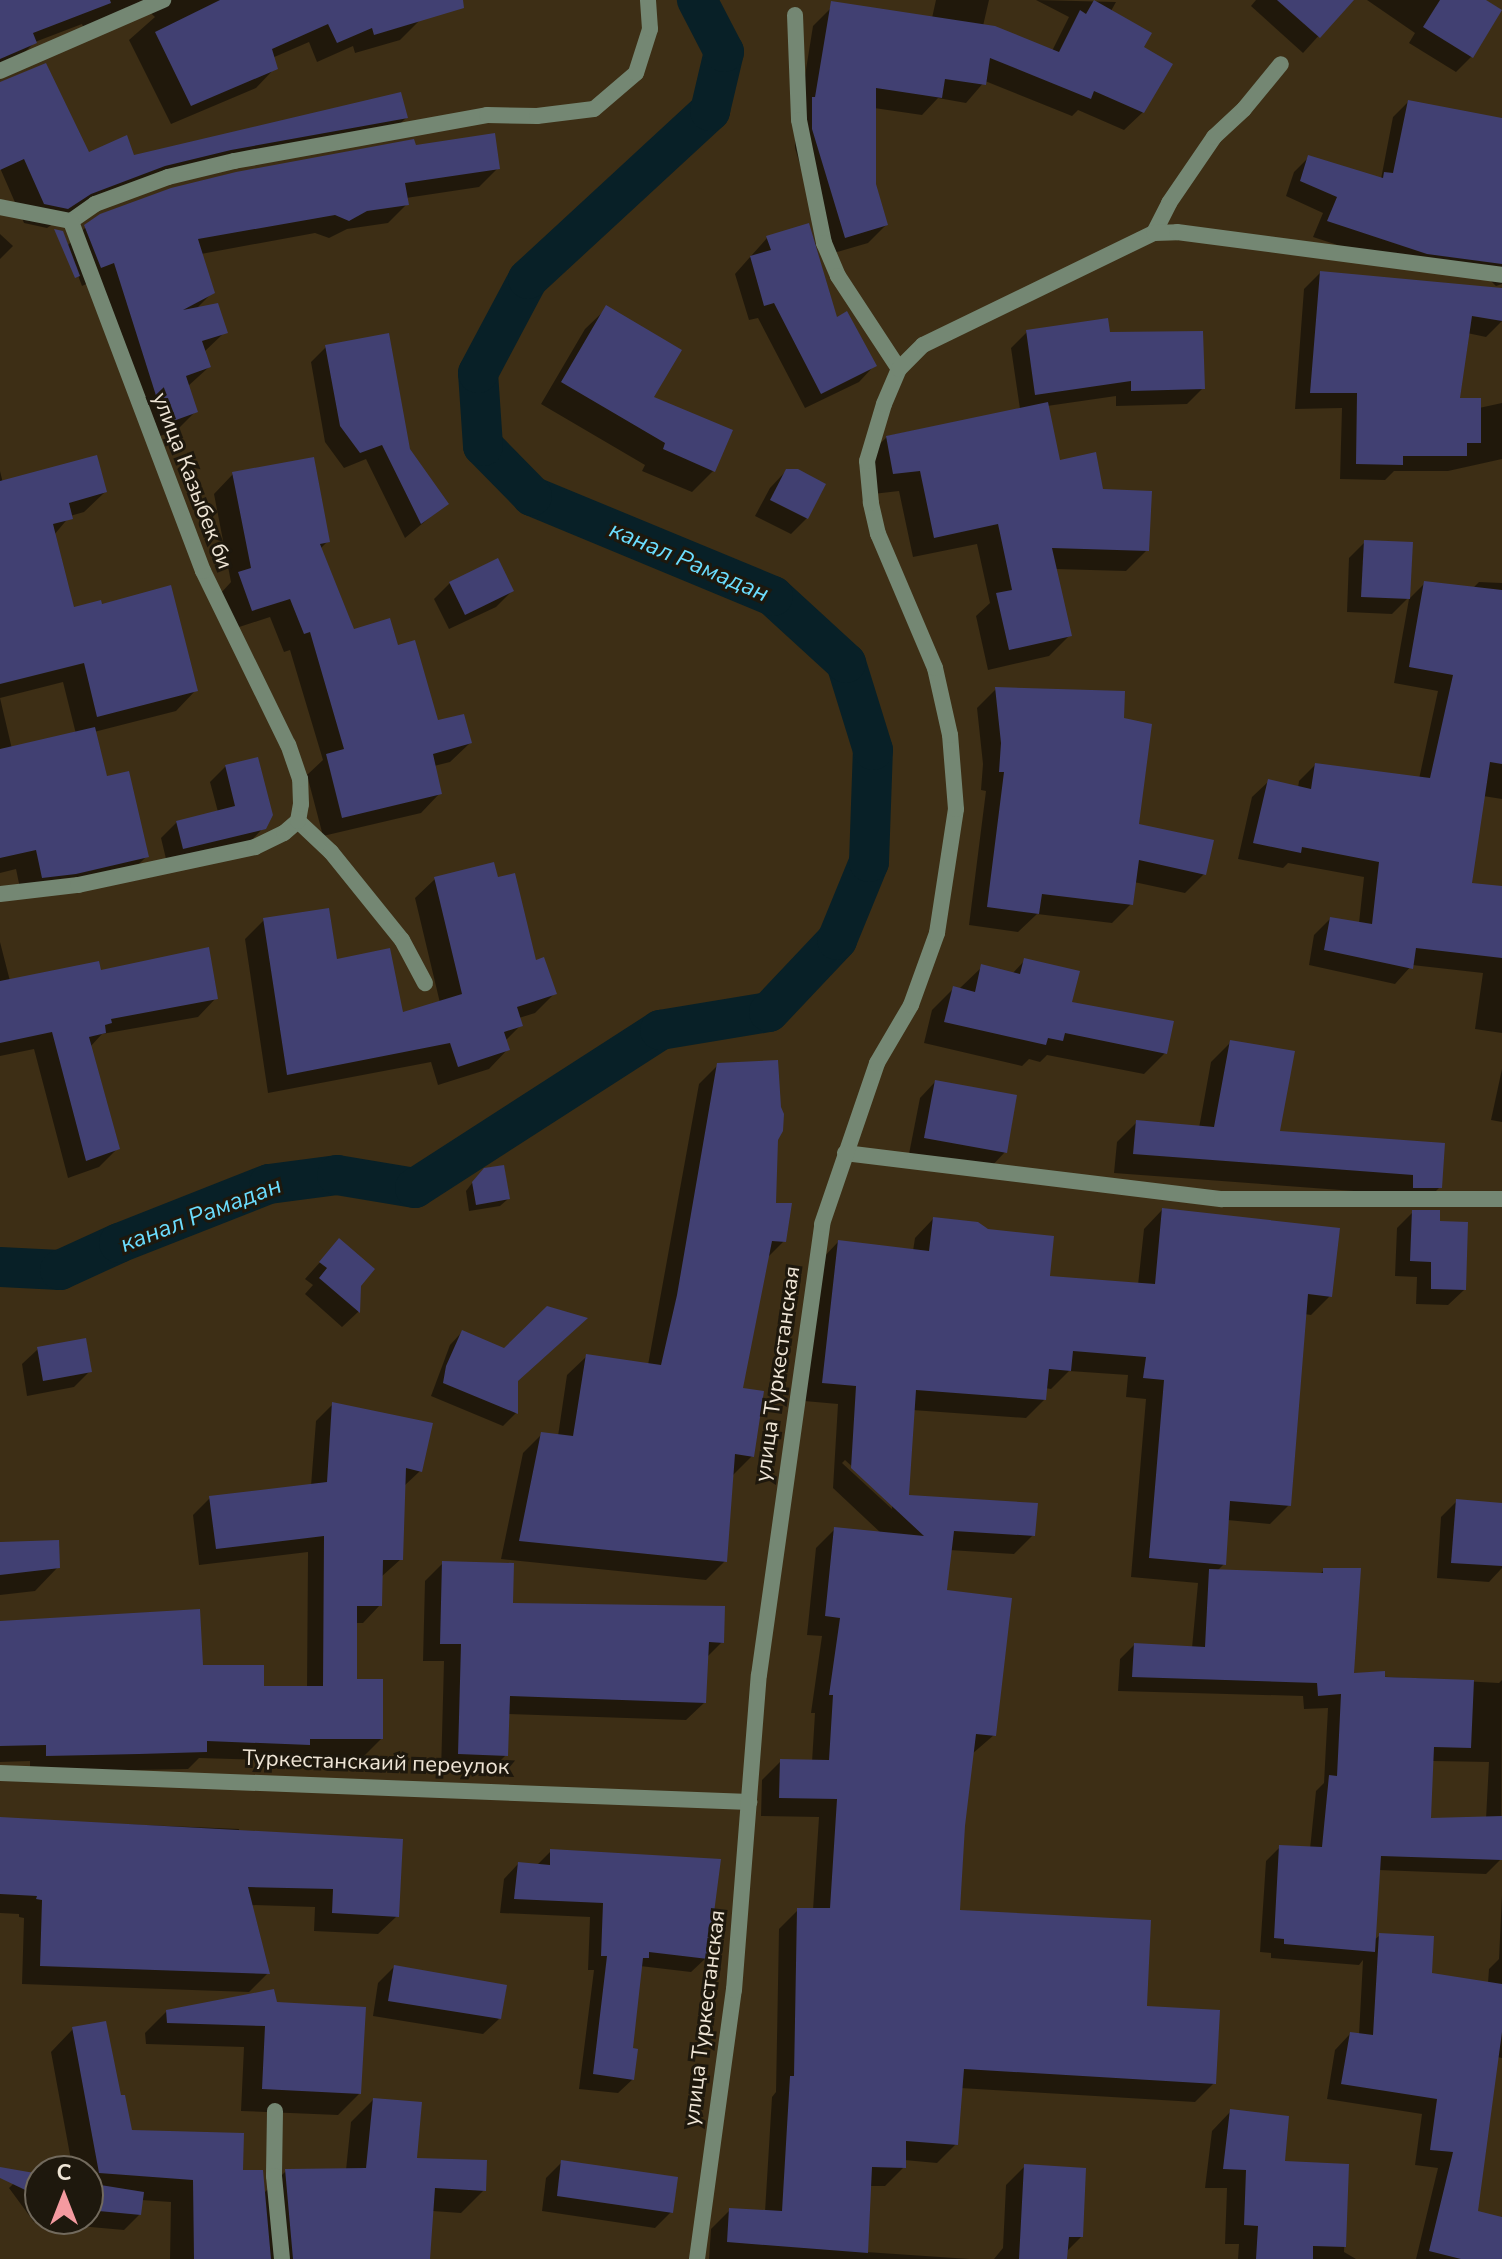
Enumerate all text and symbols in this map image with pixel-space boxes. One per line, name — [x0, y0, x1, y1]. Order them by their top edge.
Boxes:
street label: улица Казыбек би — [146, 389, 238, 573]
water label: канал Рамадан — [605, 515, 773, 609]
water label: канал Рамадан — [116, 1171, 286, 1259]
street label: улица Туркестанская — [750, 1265, 806, 1483]
street label: Туркестанскаий переулок — [242, 1745, 510, 1781]
street label: улица Туркестанская — [679, 1909, 731, 2127]
north arrow — [24, 2155, 104, 2235]
text: С — [57, 2158, 71, 2188]

